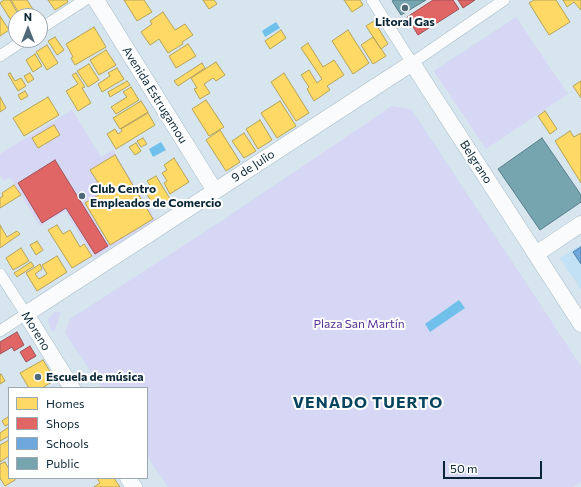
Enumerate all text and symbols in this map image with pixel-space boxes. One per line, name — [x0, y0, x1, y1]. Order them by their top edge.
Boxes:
marker: Litoral Gas — [400, 3, 410, 13]
north arrow — [8, 8, 48, 48]
text: N — [24, 10, 32, 23]
place label: Litoral Gas — [375, 15, 435, 29]
street label: Avenida Estrugamou — [119, 44, 191, 146]
street label: Belgrano — [457, 138, 495, 186]
street label: 9 de Julio — [229, 147, 277, 185]
place label: Club Centro Empleados de Comercio — [90, 182, 221, 210]
marker: Club Centro Empleados de Comercio — [77, 191, 87, 201]
street label: Moreno — [18, 309, 54, 353]
park label: Plaza San Martín — [313, 317, 405, 331]
place label: Escuela de música — [46, 370, 144, 384]
marker: Escuela de música — [33, 372, 43, 382]
legend — [8, 387, 148, 479]
district label: VENADO TUERTO — [293, 393, 443, 413]
text: Homes — [46, 396, 84, 410]
text: Shops — [46, 416, 80, 430]
text: Schools — [46, 436, 89, 450]
scale bar — [445, 453, 544, 479]
text: Public — [46, 456, 79, 470]
text: 50 m — [450, 461, 478, 475]

